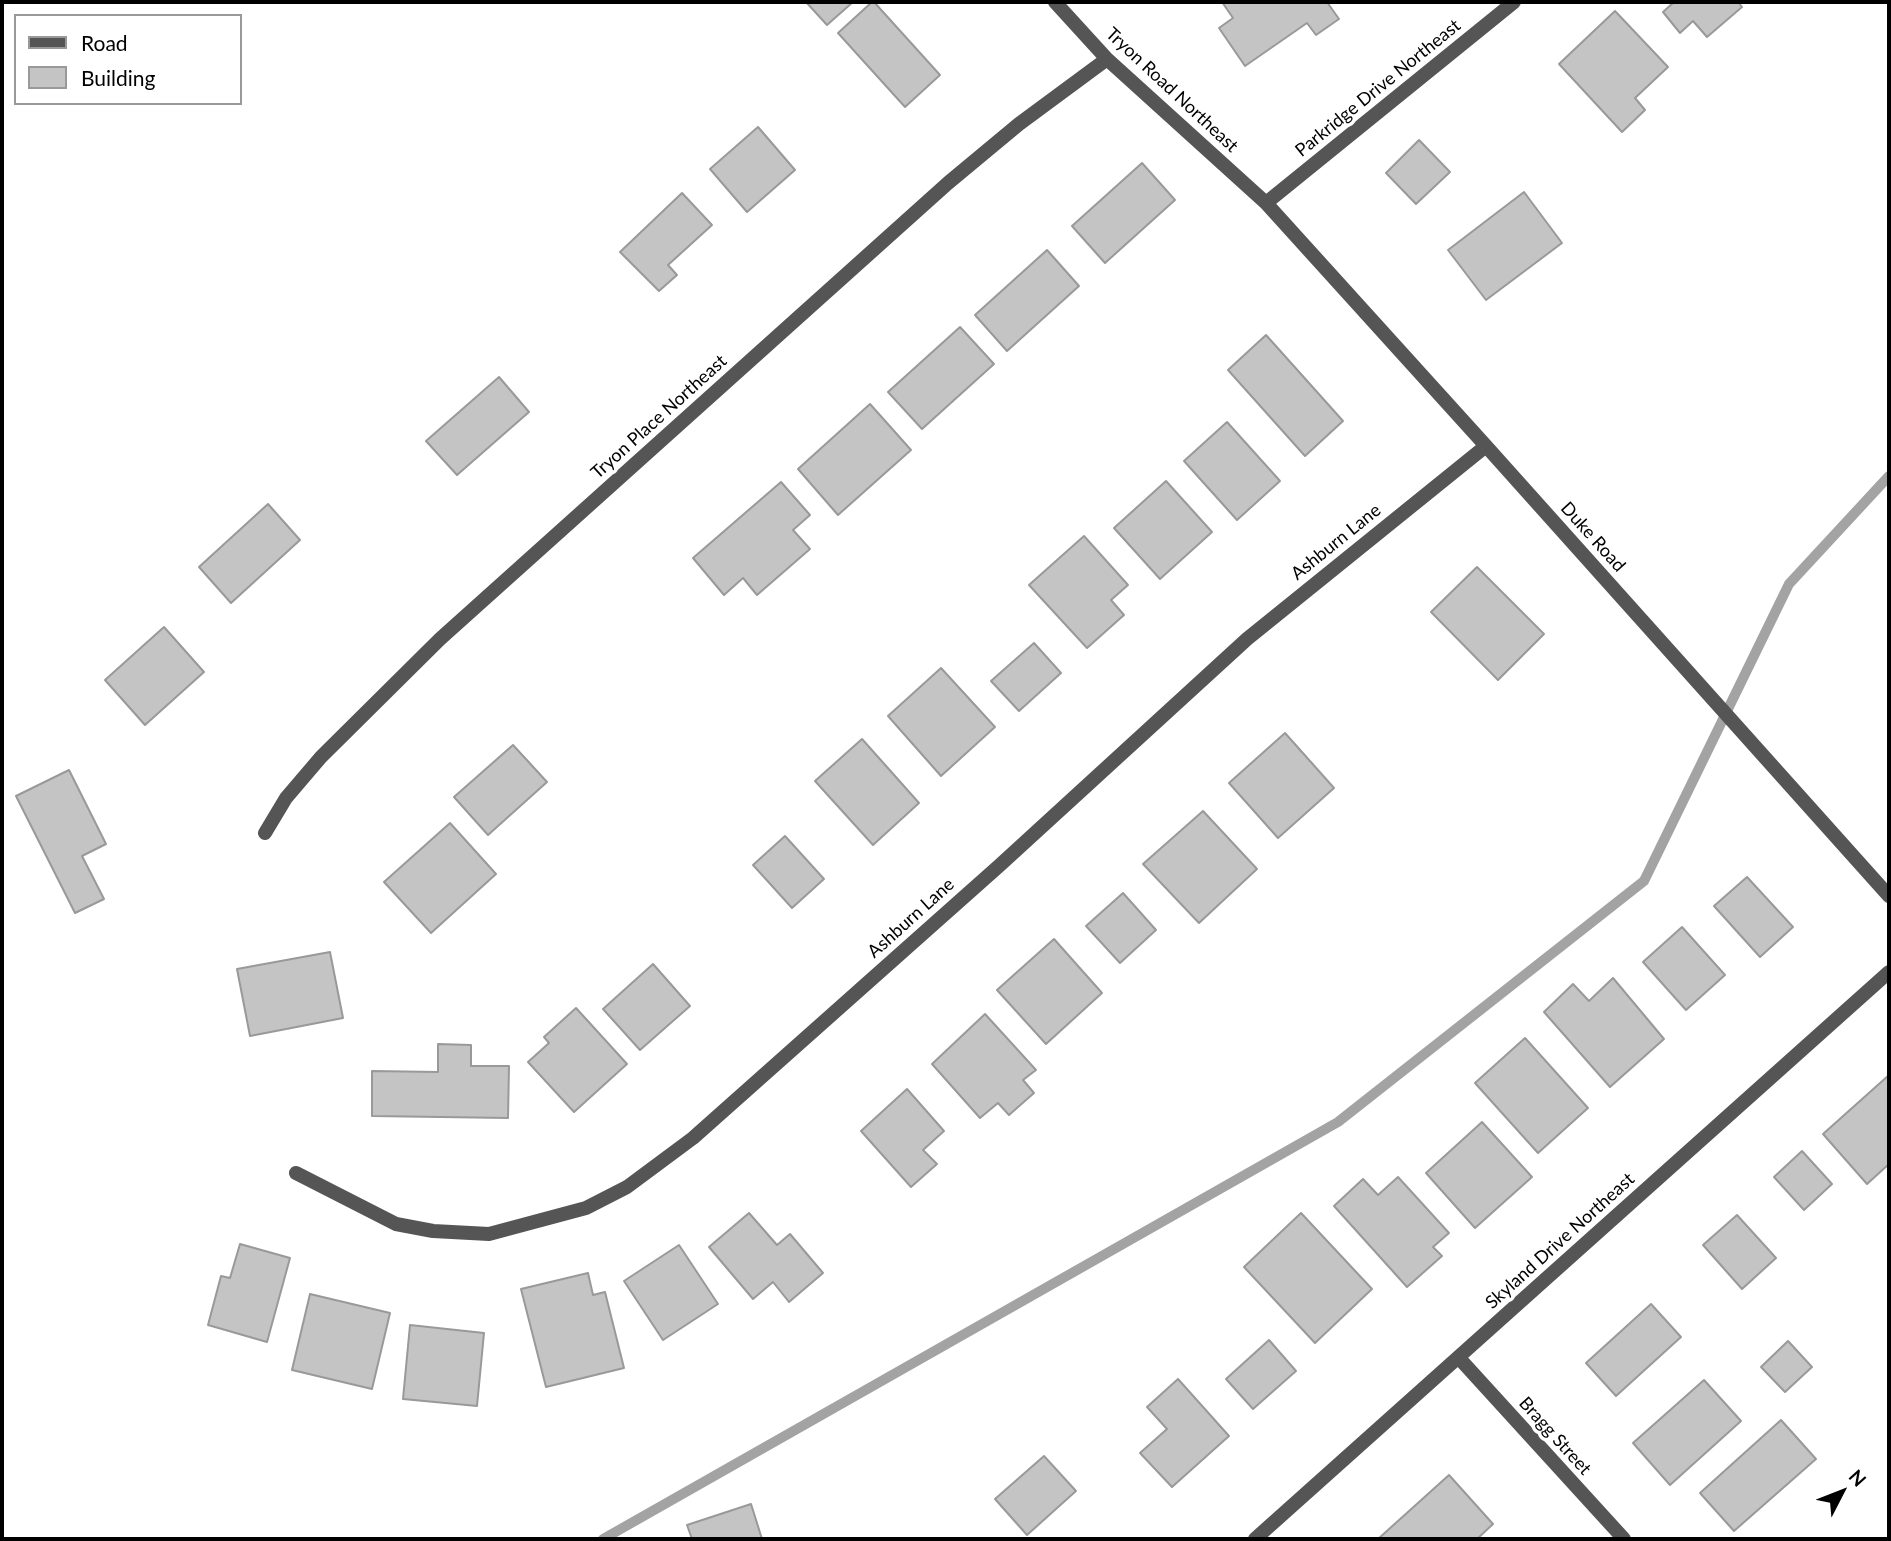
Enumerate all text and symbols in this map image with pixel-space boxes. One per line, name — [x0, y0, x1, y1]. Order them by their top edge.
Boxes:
legend — [14, 14, 242, 105]
street label: Parkridge Drive Northeast — [1291, 15, 1465, 161]
street label: Tryon Road Northeast — [1101, 23, 1243, 157]
text: Road — [81, 30, 128, 55]
text: Building — [81, 65, 156, 90]
street label: Tryon Place Northeast — [587, 350, 731, 484]
street label: Duke Road — [1556, 498, 1630, 576]
street label: Ashburn Lane — [1287, 499, 1385, 585]
street label: Ashburn Lane — [863, 873, 959, 963]
street label: Skyland Drive Northeast — [1481, 1168, 1639, 1314]
street label: Bragg Street — [1514, 1393, 1596, 1479]
north arrow — [1807, 1457, 1877, 1527]
text: N — [1845, 1464, 1871, 1491]

